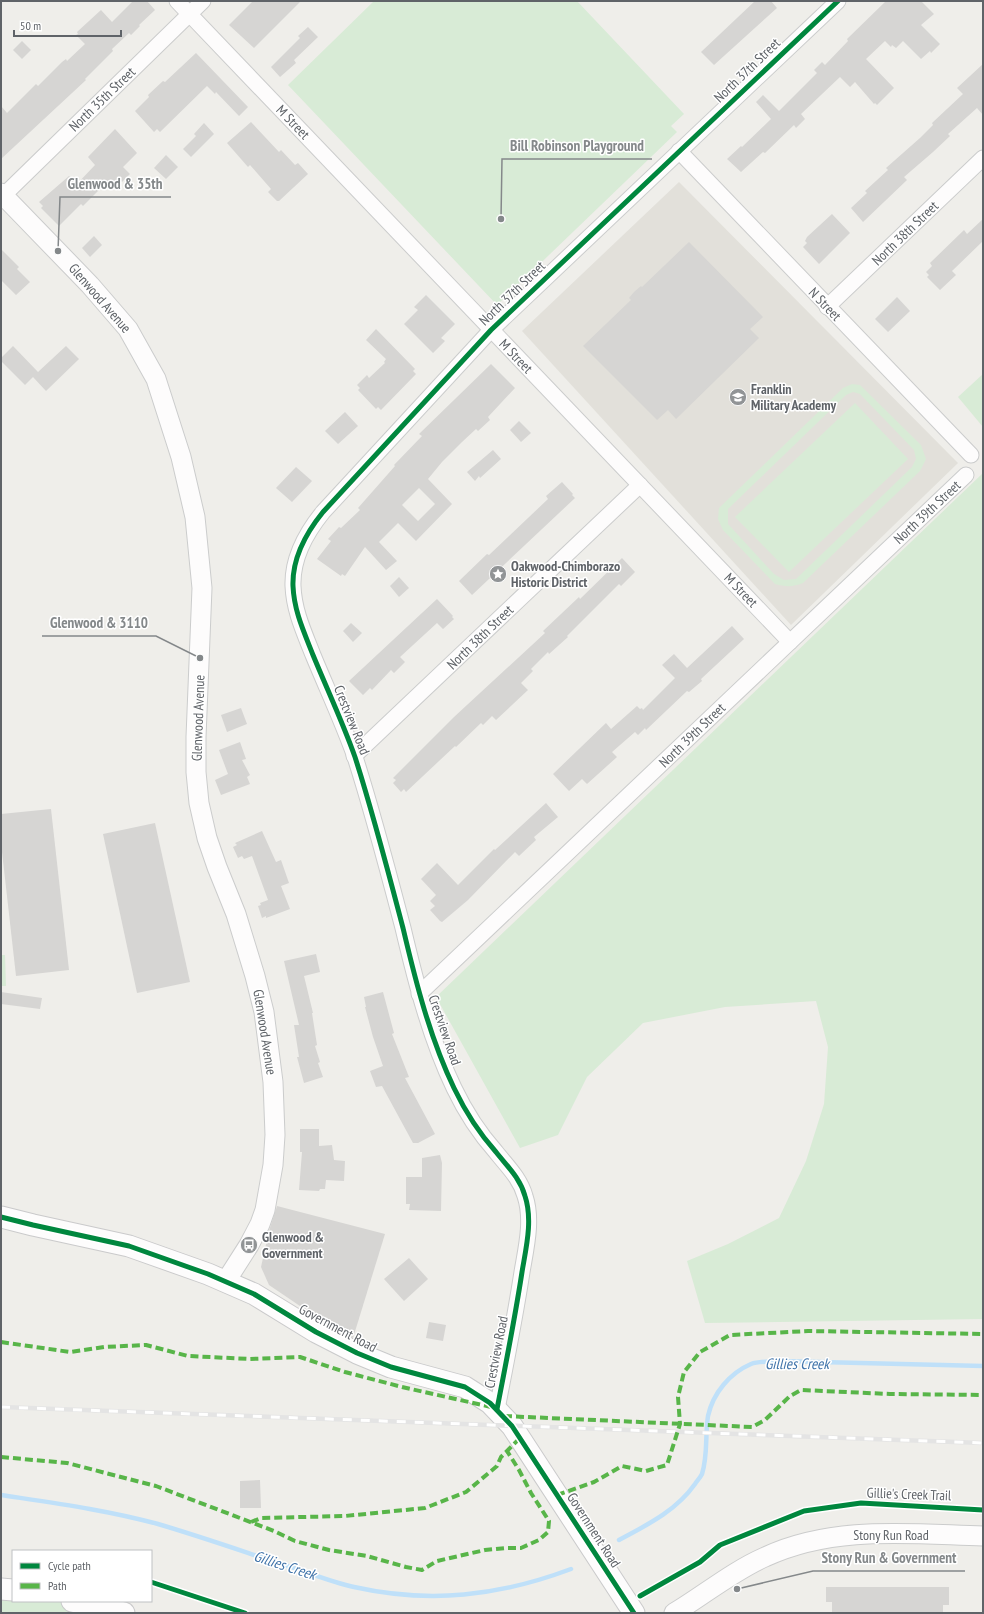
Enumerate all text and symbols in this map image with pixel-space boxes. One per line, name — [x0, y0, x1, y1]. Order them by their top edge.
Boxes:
scale bar — [14, 12, 121, 38]
text: 50 m — [20, 18, 41, 33]
street label: North 37th Street — [710, 34, 784, 106]
street label: North 35th Street — [65, 63, 139, 135]
street label: M Street — [272, 101, 314, 143]
callout: Bill Robinson Playground — [502, 132, 652, 159]
text: Bill Robinson Playground — [510, 136, 644, 155]
callout: Glenwood & 35th — [60, 170, 171, 197]
text: Glenwood & 35th — [68, 174, 163, 193]
street label: North 38th Street — [868, 197, 942, 269]
street label: North 37th Street — [475, 257, 549, 329]
street label: Glenwood Avenue — [65, 260, 135, 337]
street label: N Street — [805, 284, 845, 325]
street label: M Street — [495, 335, 537, 377]
place label: Franklin Military Academy — [751, 380, 837, 414]
school or university icon: Franklin Military Academy — [728, 387, 748, 407]
street label: North 39th Street — [890, 476, 964, 548]
place label: Oakwood-Chimborazo Historic District — [511, 557, 620, 591]
place icon: Oakwood-Chimborazo Historic District — [488, 564, 508, 584]
street label: M Street — [720, 569, 762, 611]
street label: North 38th Street — [443, 601, 517, 673]
callout: Glenwood & 3110 — [42, 609, 156, 636]
text: Glenwood & 3110 — [50, 613, 148, 632]
street label: Glenwood Avenue — [187, 674, 209, 761]
street label: Crestview Road — [330, 683, 374, 757]
street label: North 39th Street — [655, 699, 729, 771]
street label: Glenwood Avenue — [249, 988, 281, 1076]
street label: Crestview Road — [425, 992, 465, 1068]
place label: Glenwood & Government — [262, 1228, 324, 1262]
bus stop icon: Glenwood & Government — [239, 1235, 259, 1255]
street label: Government Road — [296, 1300, 380, 1356]
street label: Crestview Road — [480, 1314, 512, 1390]
water label: Gillies Creek — [765, 1354, 831, 1373]
street label: Gillie's Creek Trail — [866, 1484, 952, 1504]
street label: Government Road — [563, 1489, 625, 1571]
street label: Stony Run Road — [853, 1526, 929, 1544]
callout: Stony Run & Government — [813, 1544, 965, 1571]
water label: Gillies Creek — [252, 1546, 321, 1585]
text: Stony Run & Government — [822, 1548, 957, 1567]
legend — [12, 1550, 152, 1602]
text: Cycle path — [48, 1558, 91, 1573]
text: Path — [48, 1578, 66, 1593]

